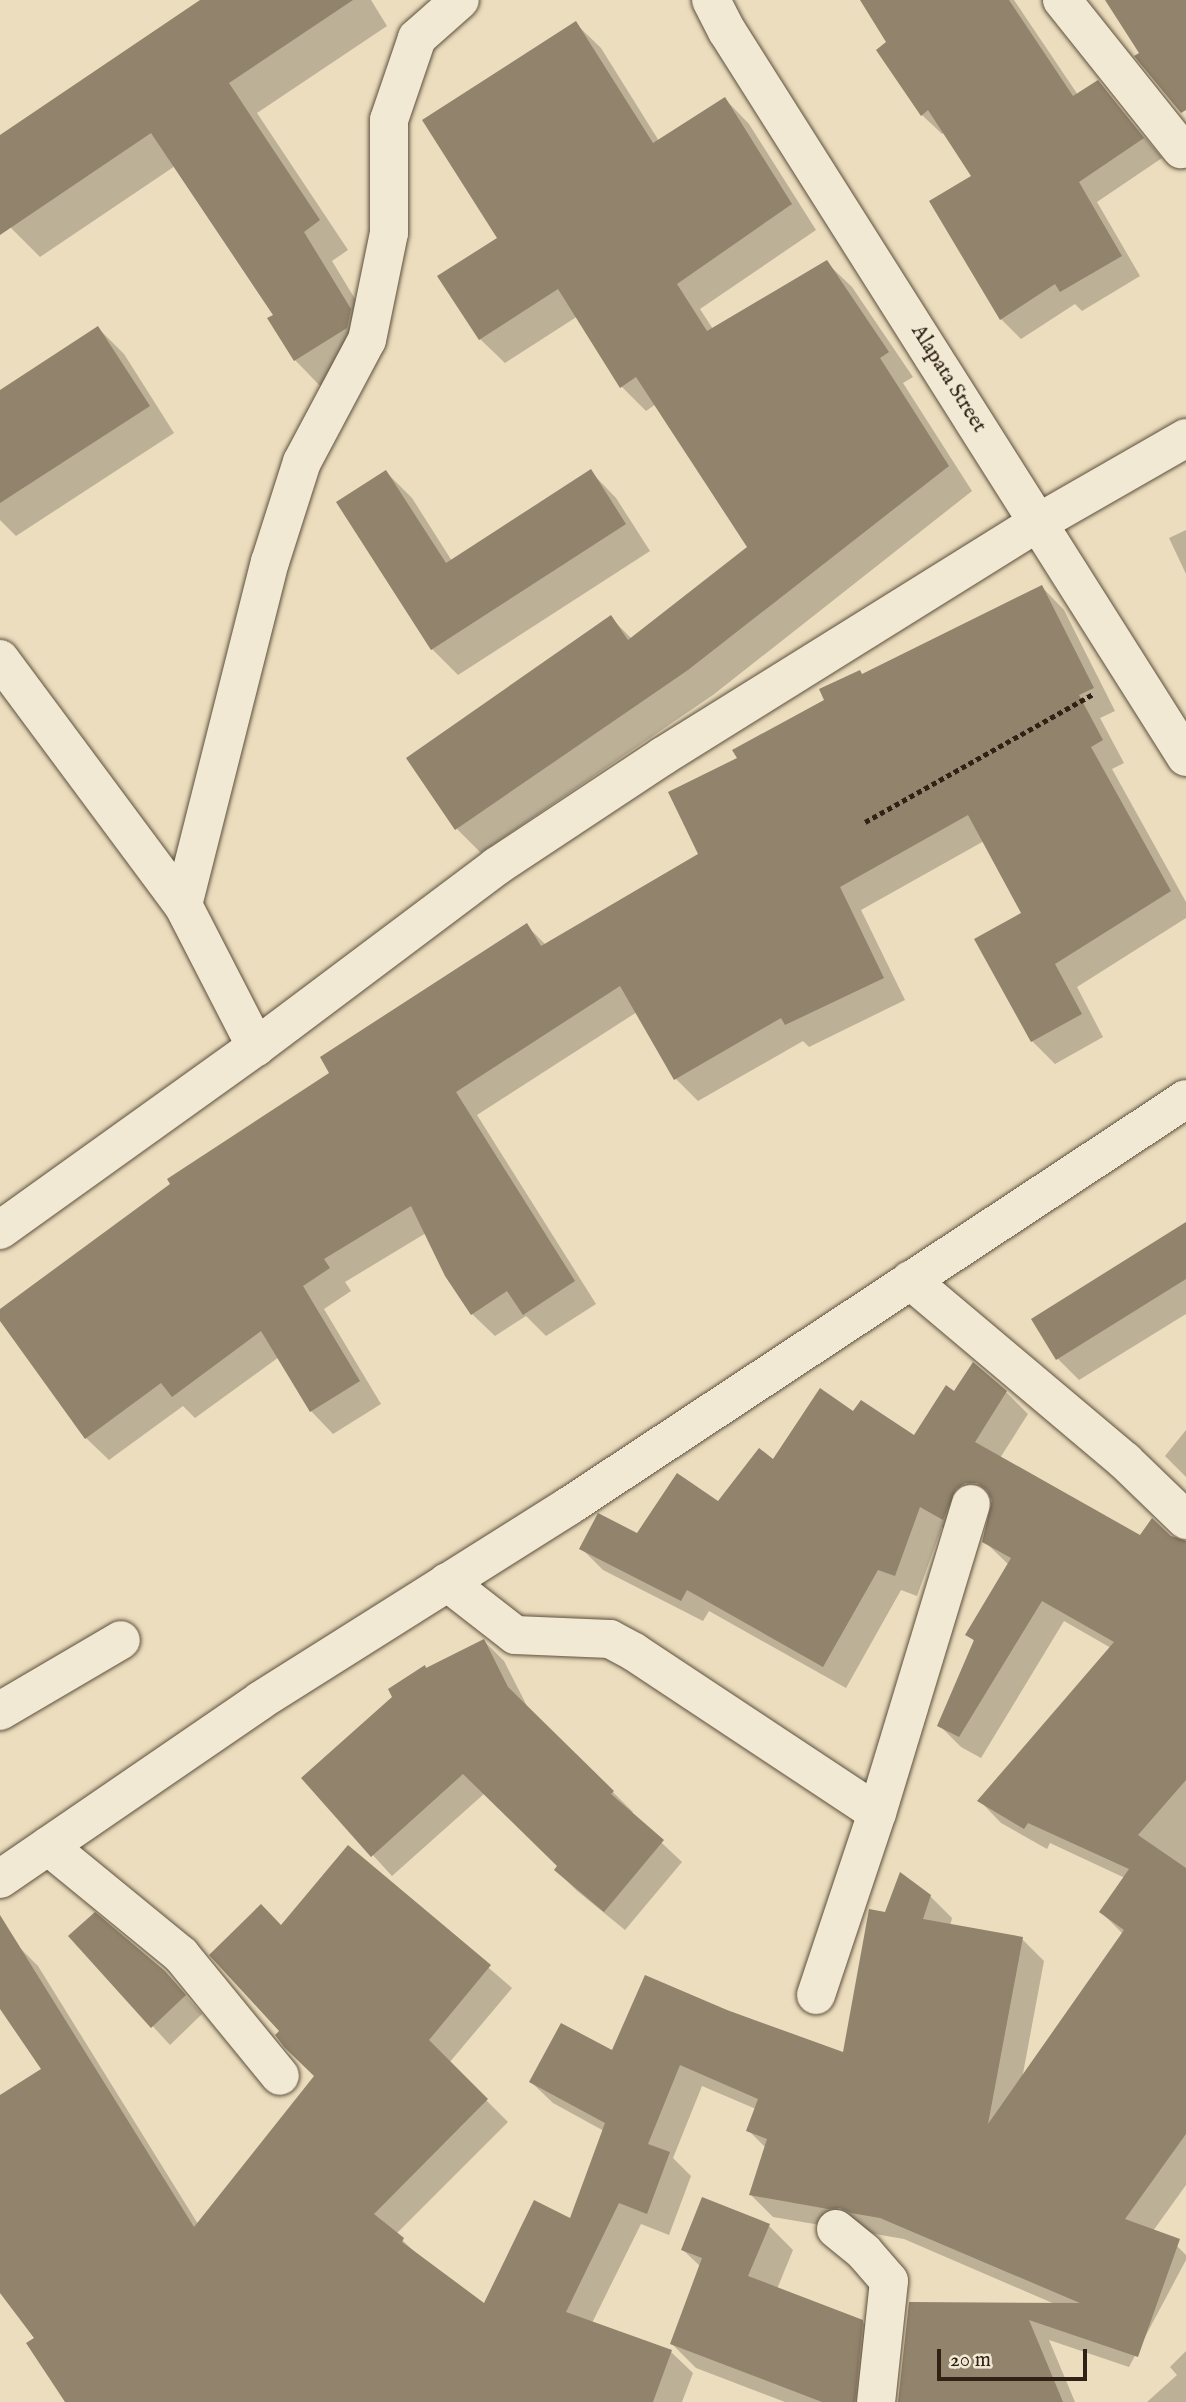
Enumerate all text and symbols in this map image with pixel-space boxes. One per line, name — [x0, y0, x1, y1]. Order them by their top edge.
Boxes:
street label: Alapata Street — [905, 320, 991, 438]
scale bar — [941, 2336, 1092, 2380]
text: 20 m — [950, 2347, 991, 2374]

